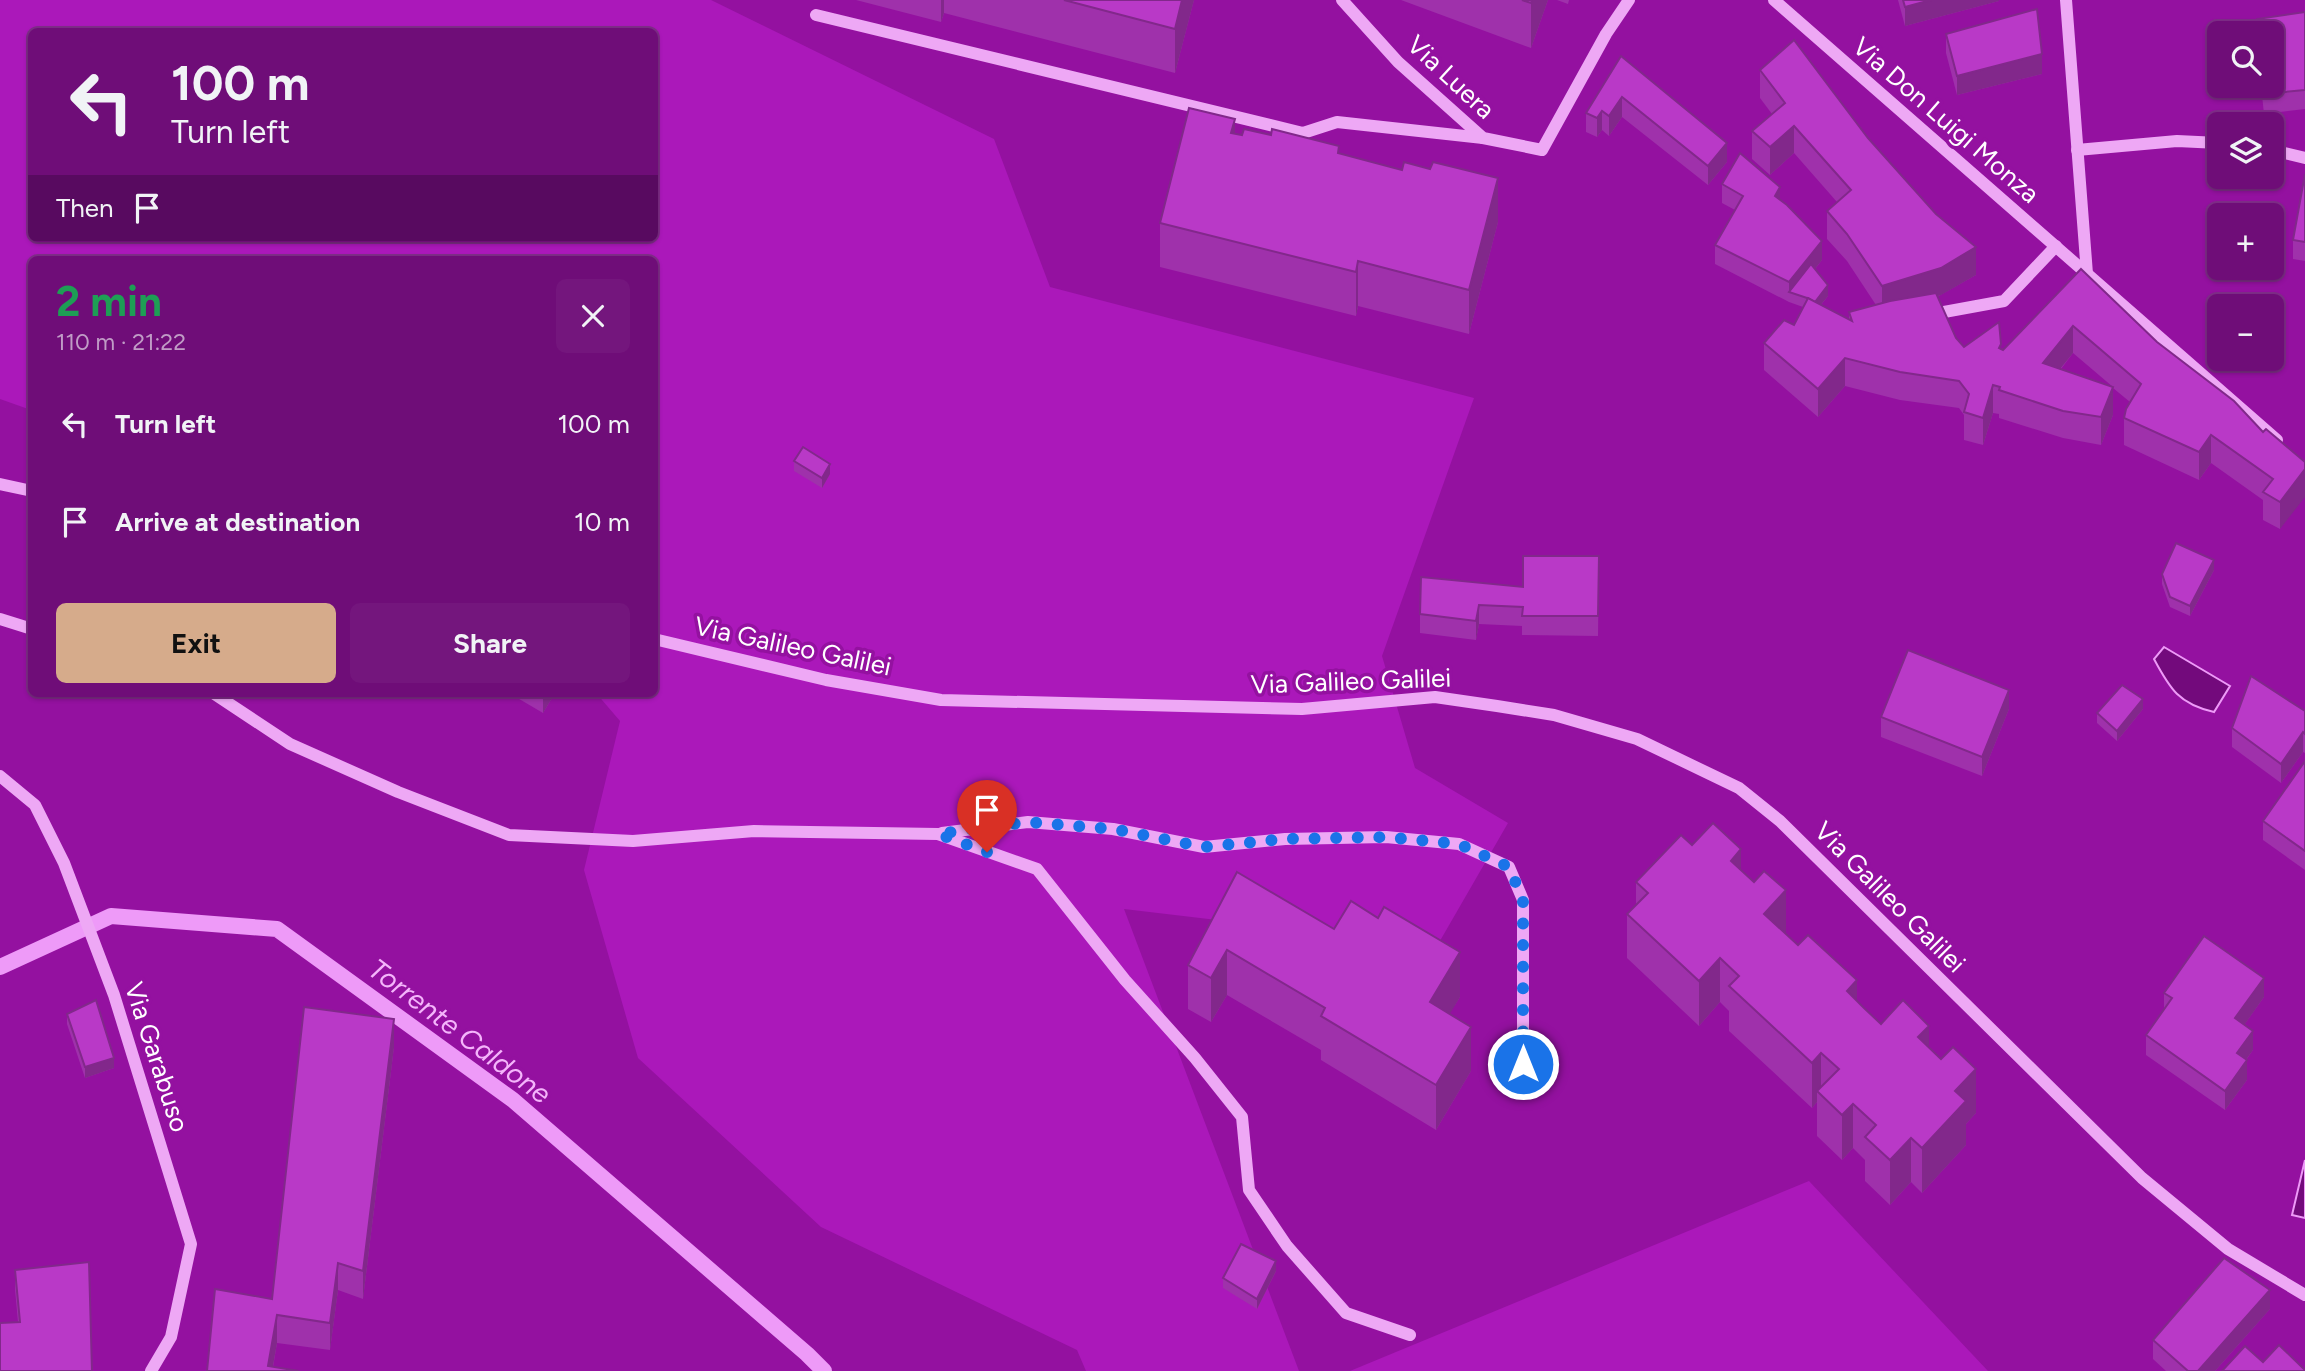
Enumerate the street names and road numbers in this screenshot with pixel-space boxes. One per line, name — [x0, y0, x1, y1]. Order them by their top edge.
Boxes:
street label: Via Luera — [1401, 28, 1501, 126]
street label: Via Don Luigi Monza — [1846, 30, 2046, 210]
street label: Via Galileo Galilei — [692, 609, 894, 683]
street label: Via Galileo Galilei — [1250, 662, 1452, 700]
street label: Via Galileo Galilei — [1808, 815, 1972, 979]
street label: Via Garabuso — [118, 978, 196, 1136]

